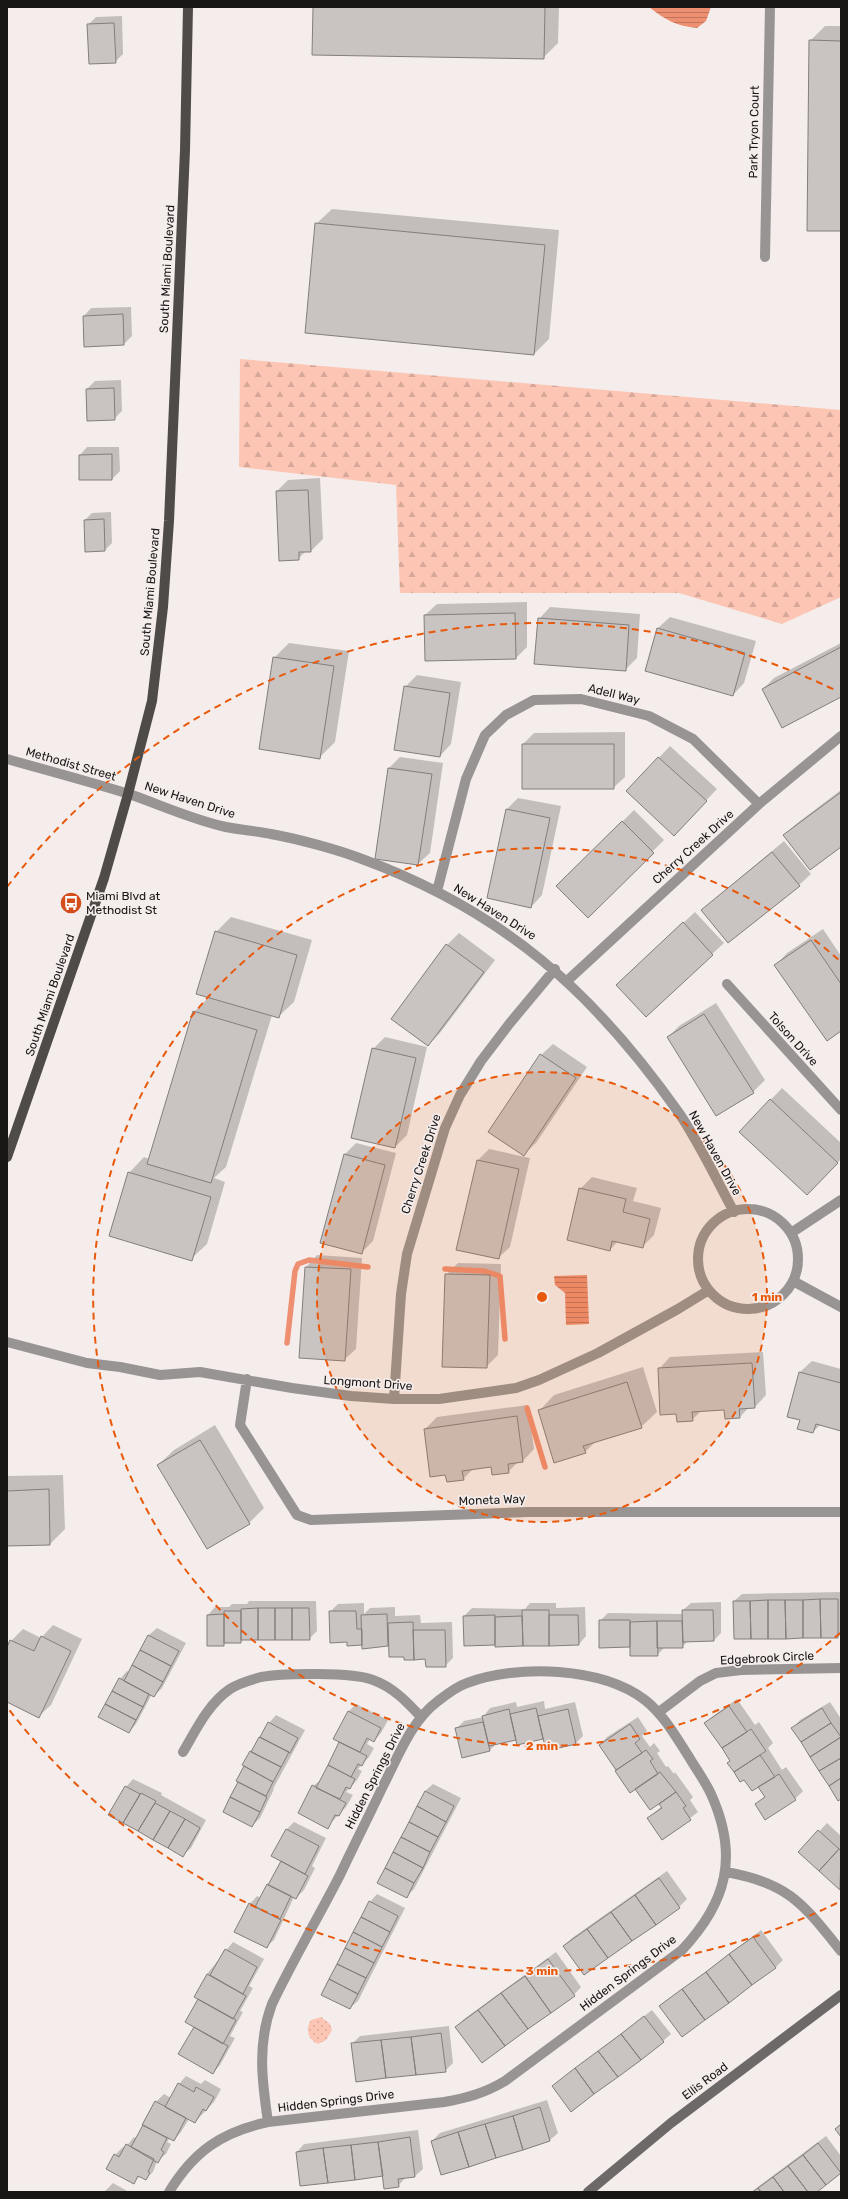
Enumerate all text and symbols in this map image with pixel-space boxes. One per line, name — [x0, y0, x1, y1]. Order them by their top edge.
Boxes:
street label: Park Tryon Court — [746, 85, 762, 179]
street label: South Miami Boulevard — [157, 205, 177, 333]
street label: South Miami Boulevard — [137, 528, 163, 656]
street label: Adell Way — [587, 681, 642, 707]
street label: Methodist Street — [24, 744, 118, 784]
street label: New Haven Drive — [143, 779, 237, 821]
street label: Cherry Creek Drive — [650, 807, 737, 887]
street label: New Haven Drive — [451, 881, 539, 943]
place label: Miami Blvd at Methodist St — [86, 889, 161, 917]
bus stop icon: Miami Blvd at Methodist St — [58, 890, 84, 916]
street label: South Miami Boulevard — [23, 932, 77, 1058]
street label: Tolson Drive — [765, 1009, 821, 1069]
street label: New Haven Drive — [686, 1108, 744, 1198]
street label: Cherry Creek Drive — [398, 1112, 444, 1216]
centre of rings — [535, 1290, 549, 1304]
text: 1 min — [752, 1290, 783, 1304]
street label: Longmont Drive — [323, 1373, 413, 1393]
street label: Moneta Way — [458, 1492, 526, 1508]
street label: Edgebrook Circle — [720, 1649, 815, 1667]
street label: Hidden Springs Drive — [342, 1720, 408, 1831]
text: 2 min — [526, 1739, 559, 1753]
street label: Hidden Springs Drive — [577, 1932, 679, 2014]
text: 3 min — [526, 1964, 559, 1978]
street label: Ellis Road — [679, 2059, 731, 2103]
street label: Hidden Springs Drive — [277, 2087, 395, 2115]

